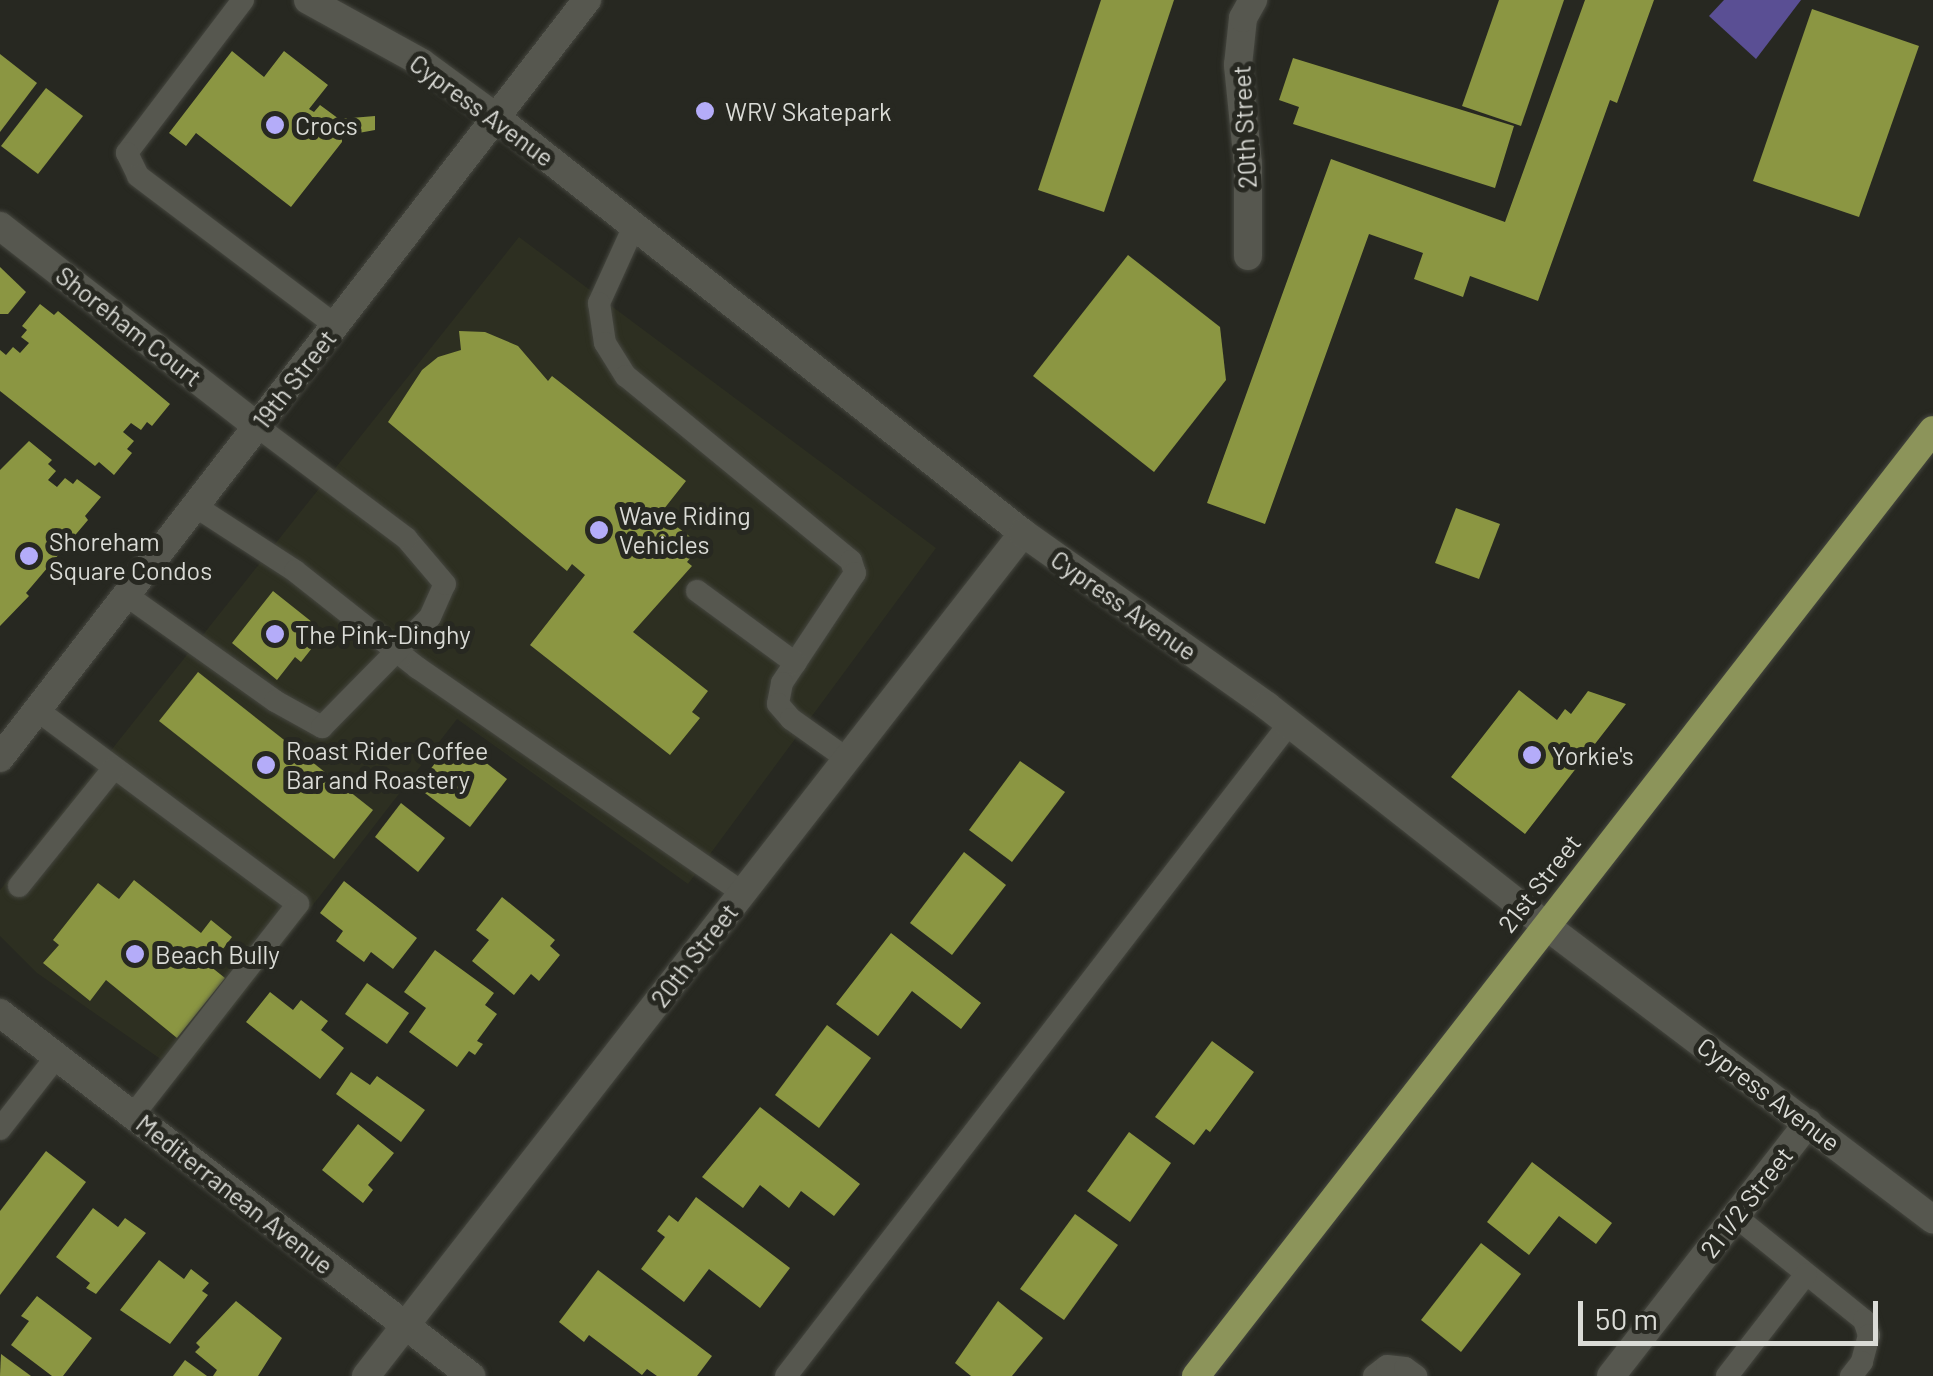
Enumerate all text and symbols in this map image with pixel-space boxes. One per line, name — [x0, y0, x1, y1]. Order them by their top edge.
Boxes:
street label: Cypress Avenue — [404, 48, 560, 172]
street label: 20th Street — [1226, 65, 1262, 189]
place label: WRV Skatepark — [725, 96, 892, 126]
marker: WRV Skatepark — [694, 100, 716, 122]
place label: Crocs — [295, 110, 358, 140]
marker: Crocs — [264, 114, 286, 136]
street label: Shoreham Court — [50, 260, 208, 392]
street label: 19th Street — [246, 323, 342, 435]
place label: Wave Riding Vehicles — [619, 501, 751, 560]
marker: Wave Riding Vehicles — [588, 519, 610, 541]
place label: Shoreham Square Condos — [49, 527, 212, 586]
street label: Cypress Avenue — [1045, 544, 1203, 666]
marker: Shoreham Square Condos — [18, 545, 40, 567]
place label: The Pink-Dinghy — [295, 619, 471, 649]
marker: The Pink-Dinghy — [264, 623, 286, 645]
place label: Roast Rider Coffee Bar and Roastery — [286, 736, 488, 795]
place label: Yorkie's — [1552, 740, 1634, 770]
marker: Yorkie's — [1521, 744, 1543, 766]
marker: Roast Rider Coffee Bar and Roastery — [255, 754, 277, 776]
street label: 21st Street — [1491, 828, 1587, 938]
street label: 20th Street — [644, 897, 744, 1013]
place label: Beach Bully — [155, 939, 280, 969]
marker: Beach Bully — [124, 943, 146, 965]
street label: Cypress Avenue — [1692, 1031, 1846, 1157]
street label: Mediterranean Avenue — [131, 1108, 339, 1280]
street label: 21 1/2 Street — [1693, 1141, 1799, 1263]
scale bar — [1583, 1281, 1883, 1343]
text: 50 m — [1595, 1300, 1658, 1336]

